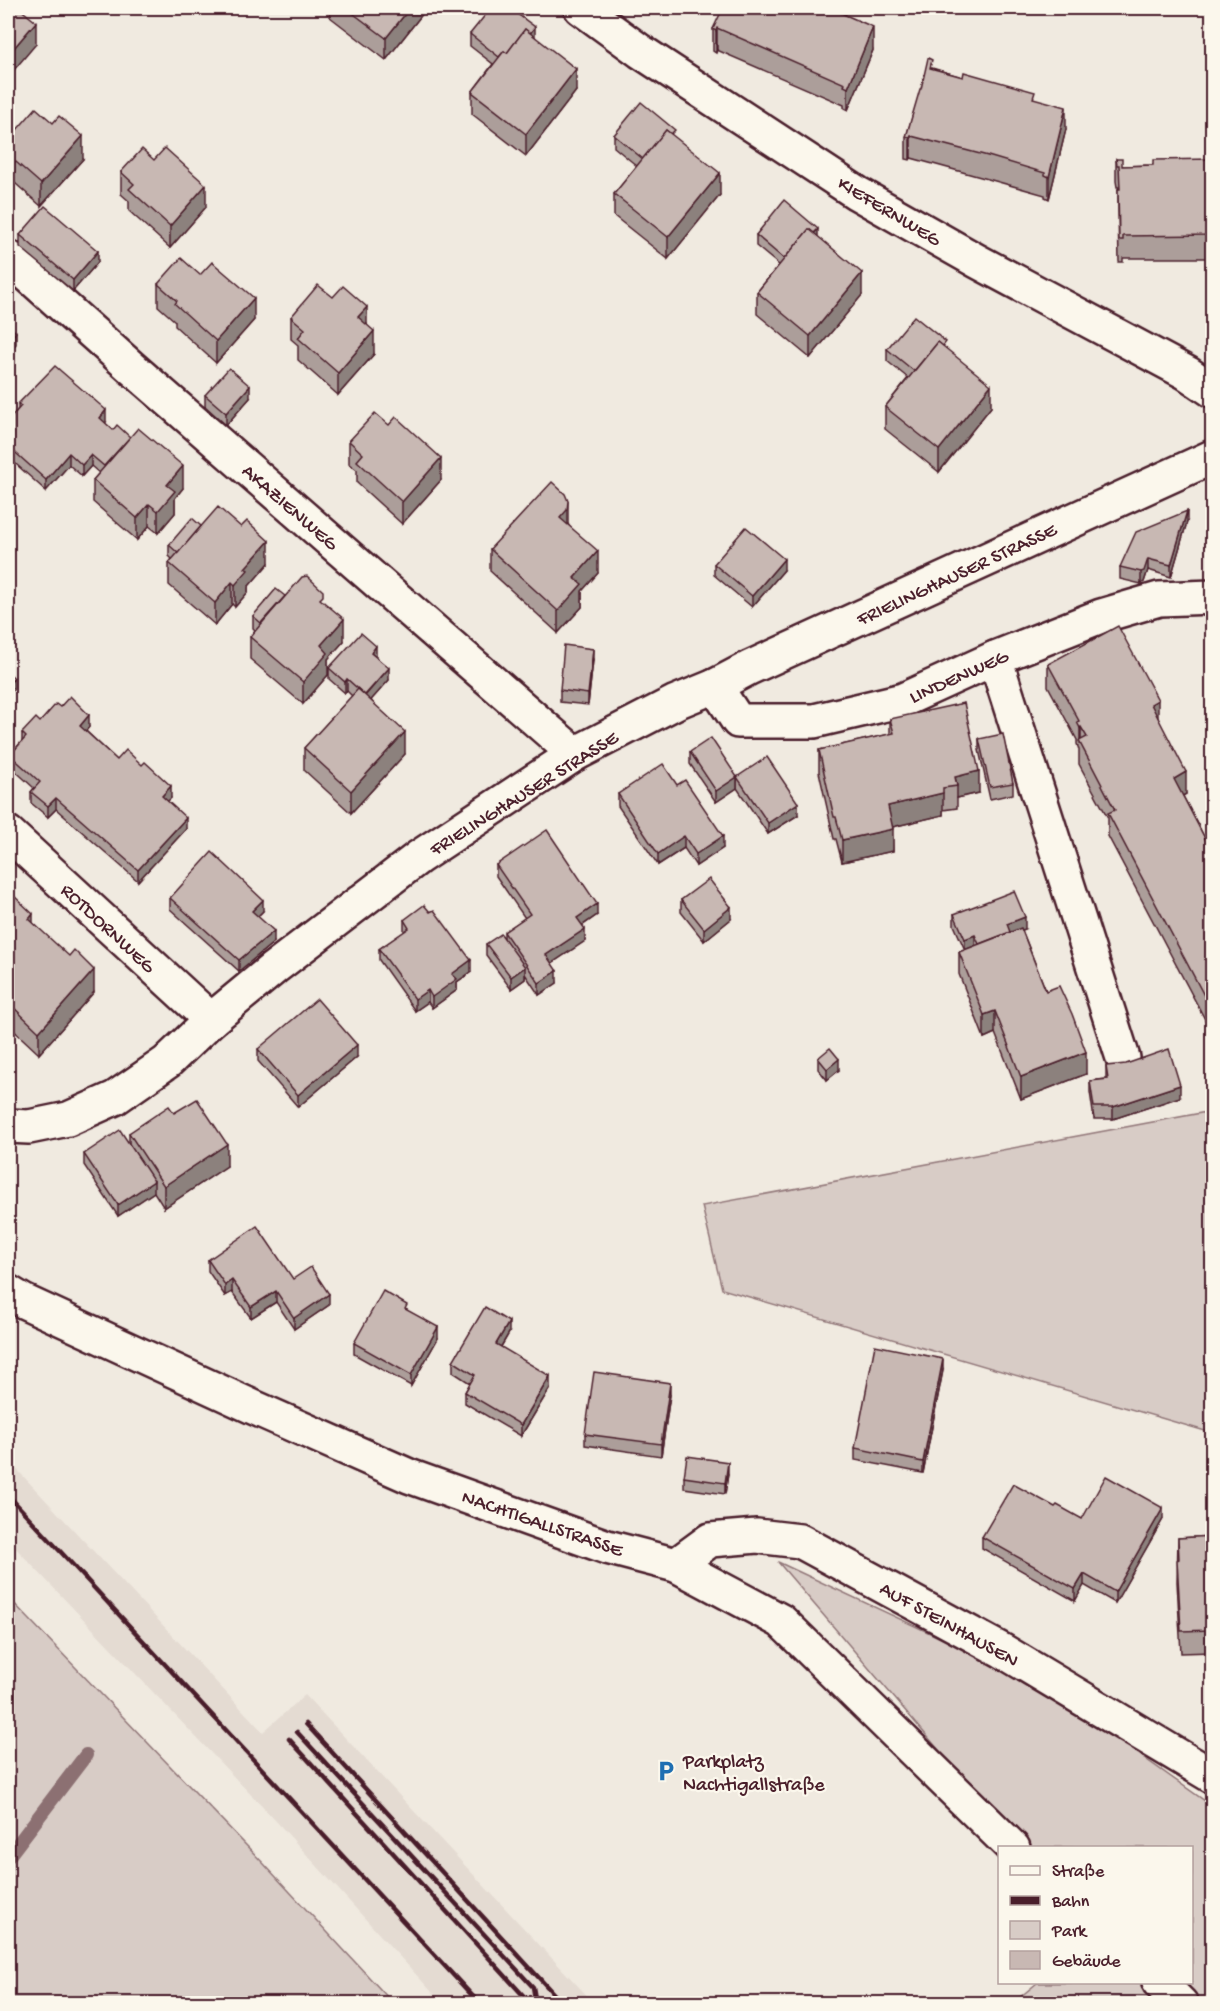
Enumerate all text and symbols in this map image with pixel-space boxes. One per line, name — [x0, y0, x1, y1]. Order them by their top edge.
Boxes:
street label: KIEFERNWEG — [832, 173, 945, 254]
street label: AKAZIENWEG — [236, 461, 343, 558]
street label: FRIELINGHAUSER STRASSE — [853, 519, 1062, 633]
street label: LINDENWEG — [906, 646, 1014, 710]
street label: FRIELINGHAUSER STRASSE — [426, 727, 625, 863]
street label: ROTDORNWEG — [55, 880, 160, 980]
street label: NACHTIGALLSTRASSE — [458, 1487, 627, 1564]
street label: AUF STEINHAUSEN — [875, 1578, 1022, 1674]
place label: Parkplatz Nachtigallstraße — [682, 1752, 825, 1798]
parking icon: Parkplatz Nachtigallstraße — [654, 1759, 678, 1783]
legend — [998, 1846, 1193, 1984]
text: Straße — [1052, 1862, 1105, 1883]
text: Bahn — [1051, 1892, 1090, 1913]
text: Park — [1051, 1922, 1088, 1943]
text: Gebäude — [1052, 1952, 1121, 1973]

